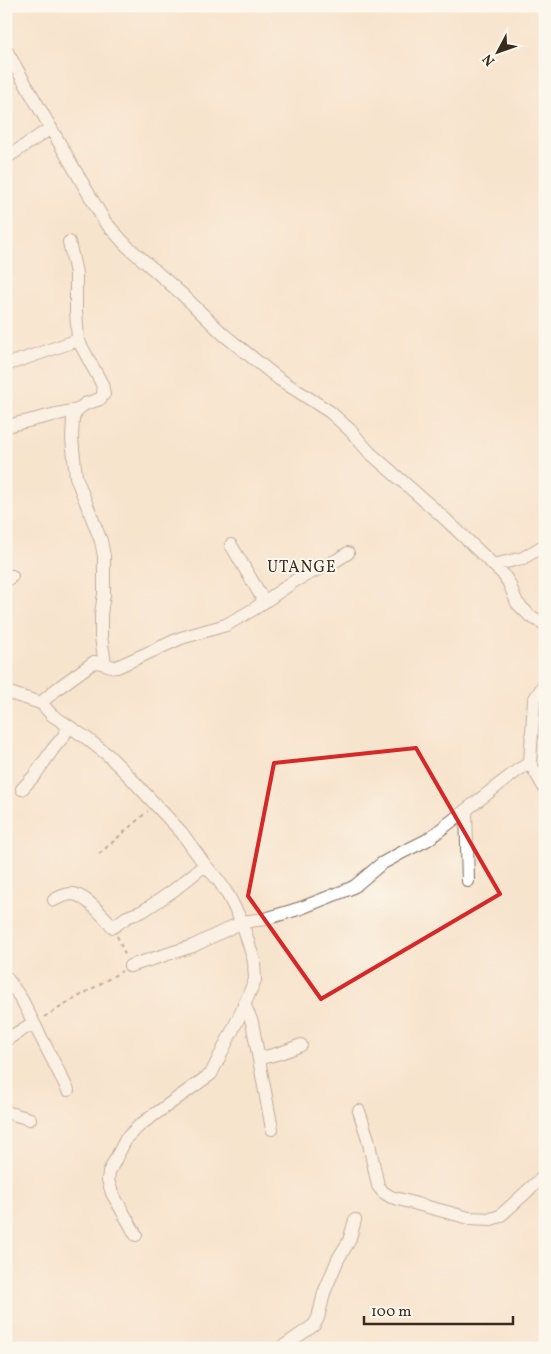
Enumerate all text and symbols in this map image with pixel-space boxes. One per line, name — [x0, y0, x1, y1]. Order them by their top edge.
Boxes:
north arrow — [474, 28, 524, 78]
text: N — [479, 49, 500, 70]
district label: UTANGE — [267, 557, 337, 579]
scale bar — [364, 1294, 512, 1326]
text: 100 m — [371, 1302, 411, 1323]

